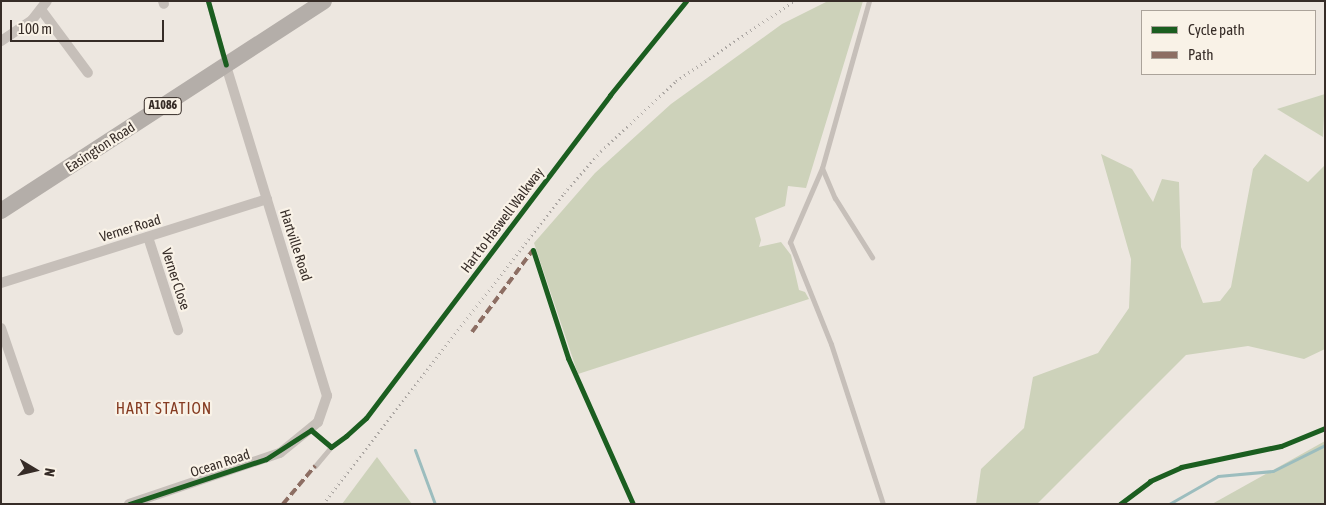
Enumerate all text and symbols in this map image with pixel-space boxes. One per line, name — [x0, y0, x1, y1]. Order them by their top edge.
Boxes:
scale bar — [12, 10, 166, 42]
legend — [1141, 10, 1316, 75]
text: 100 m — [18, 20, 52, 37]
text: Cycle path — [1188, 21, 1245, 38]
text: Path — [1188, 46, 1214, 63]
road number: A1086 — [143, 96, 183, 115]
street label: Easington Road — [62, 118, 138, 176]
street label: Hart to Haswell Walkway — [457, 164, 547, 276]
street label: Hartville Road — [277, 207, 315, 283]
street label: Verner Road — [97, 211, 163, 245]
street label: Verner Close — [158, 246, 194, 312]
district label: HART STATION — [114, 398, 214, 418]
north arrow — [10, 445, 60, 495]
street label: Ocean Road — [188, 445, 252, 481]
text: N — [41, 467, 58, 478]

